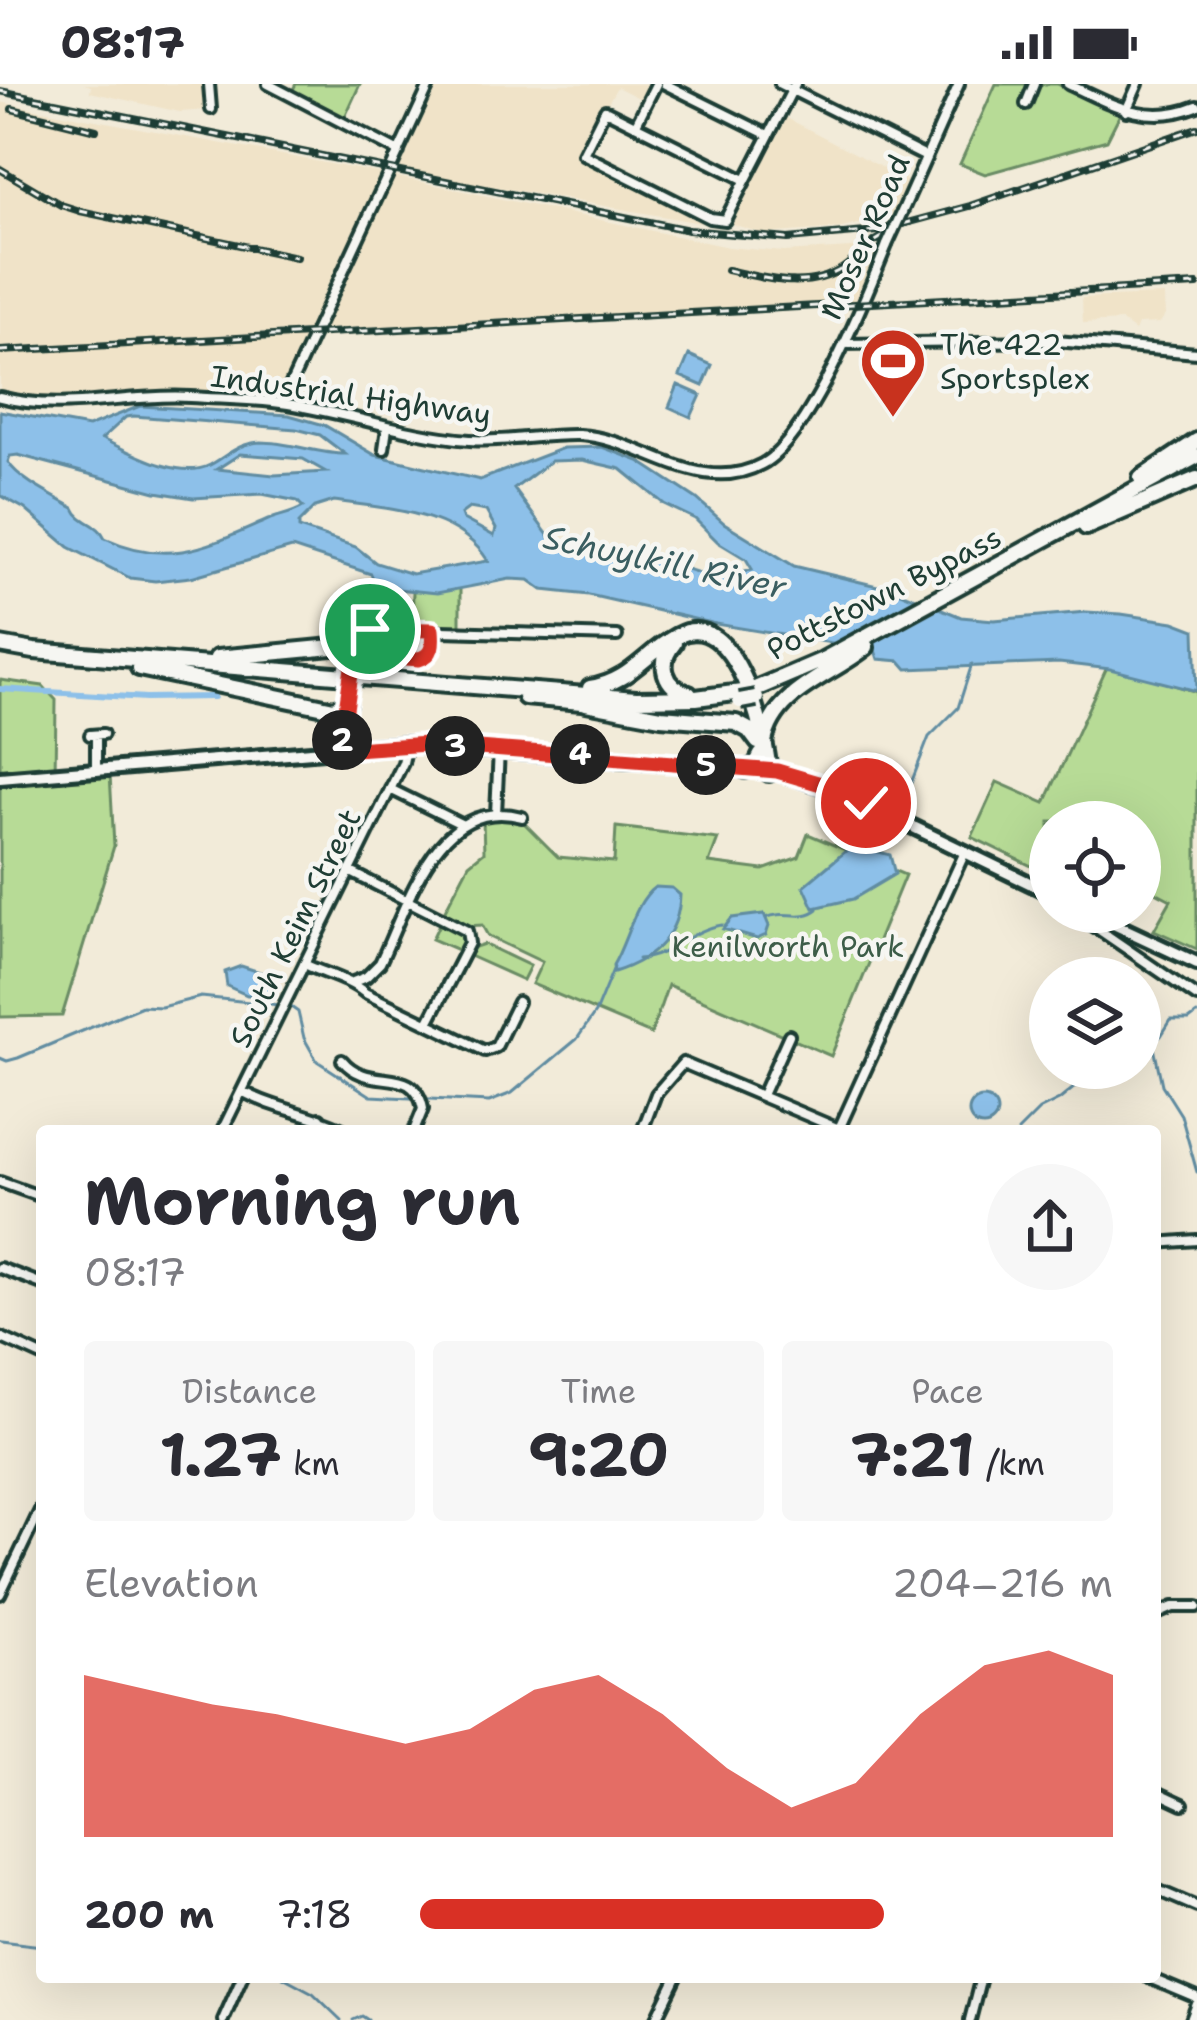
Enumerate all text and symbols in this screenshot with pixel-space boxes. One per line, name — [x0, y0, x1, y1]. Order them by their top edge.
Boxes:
text: 08:17 — [60, 12, 185, 72]
street label: Moser Road — [810, 148, 920, 326]
place label: The 422 Sportsplex — [940, 324, 1090, 399]
sports icon: The 422 Sportsplex — [858, 326, 928, 420]
street label: Industrial Highway — [208, 355, 494, 435]
water label: Schuylkill River — [539, 514, 791, 610]
street label: Pottstown Bypass — [760, 516, 1008, 670]
pin — [319, 578, 421, 680]
icon: arrive — [337, 596, 403, 662]
pin: 2 — [312, 710, 372, 770]
pin: 3 — [425, 716, 485, 776]
text: 2 — [330, 717, 354, 762]
text: 3 — [443, 723, 467, 768]
pin: 4 — [550, 724, 610, 784]
text: 4 — [568, 731, 592, 776]
pin: 5 — [676, 735, 736, 795]
text: 5 — [696, 742, 716, 787]
pin — [815, 752, 917, 854]
icon: check — [833, 770, 899, 836]
map controls — [1029, 801, 1161, 1089]
button: locate — [1029, 801, 1161, 933]
street label: South Keim Street — [219, 802, 371, 1054]
park label: Kenilworth Park — [672, 926, 904, 967]
button: layers — [1029, 957, 1161, 1089]
text: Morning run — [84, 1157, 520, 1245]
button: share — [987, 1164, 1113, 1290]
text: 08:17 — [84, 1246, 186, 1298]
text: Distance — [182, 1369, 317, 1414]
text: Time — [561, 1369, 636, 1414]
text: Pace — [911, 1369, 984, 1414]
text: 1.27 — [159, 1414, 282, 1494]
text: 9:20 — [528, 1414, 669, 1494]
text: 7:21 — [850, 1414, 975, 1494]
text: km — [282, 1441, 340, 1486]
text: /km — [975, 1441, 1045, 1486]
text: Elevation — [84, 1557, 259, 1609]
text: 204–216 m — [892, 1557, 1113, 1609]
text: 200 m — [84, 1888, 214, 1940]
text: 7:18 — [276, 1888, 353, 1940]

